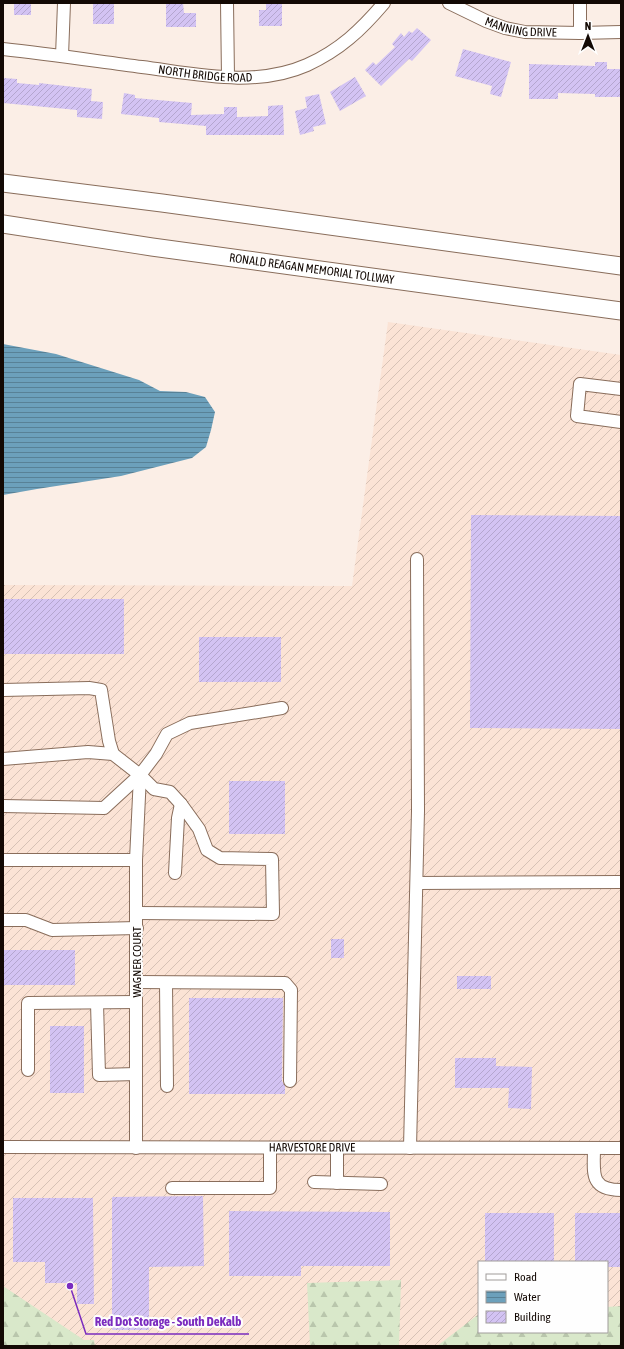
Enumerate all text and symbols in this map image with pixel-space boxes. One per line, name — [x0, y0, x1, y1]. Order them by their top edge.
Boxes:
street label: MANNING DRIVE — [483, 14, 557, 40]
north arrow — [568, 16, 608, 56]
text: N — [585, 20, 591, 32]
street label: NORTH BRIDGE ROAD — [157, 62, 253, 85]
street label: RONALD REAGAN MEMORIAL TOLLWAY — [228, 251, 396, 287]
street label: WAGNER COURT — [130, 926, 144, 998]
street label: HARVESTORE DRIVE — [269, 1140, 355, 1155]
legend — [478, 1261, 608, 1333]
text: Road — [514, 1270, 537, 1284]
text: Water — [514, 1290, 541, 1304]
callout: Red Dot Storage - South DeKalb — [86, 1309, 249, 1334]
text: Building — [514, 1310, 552, 1324]
text: Red Dot Storage - South DeKalb — [95, 1314, 241, 1329]

